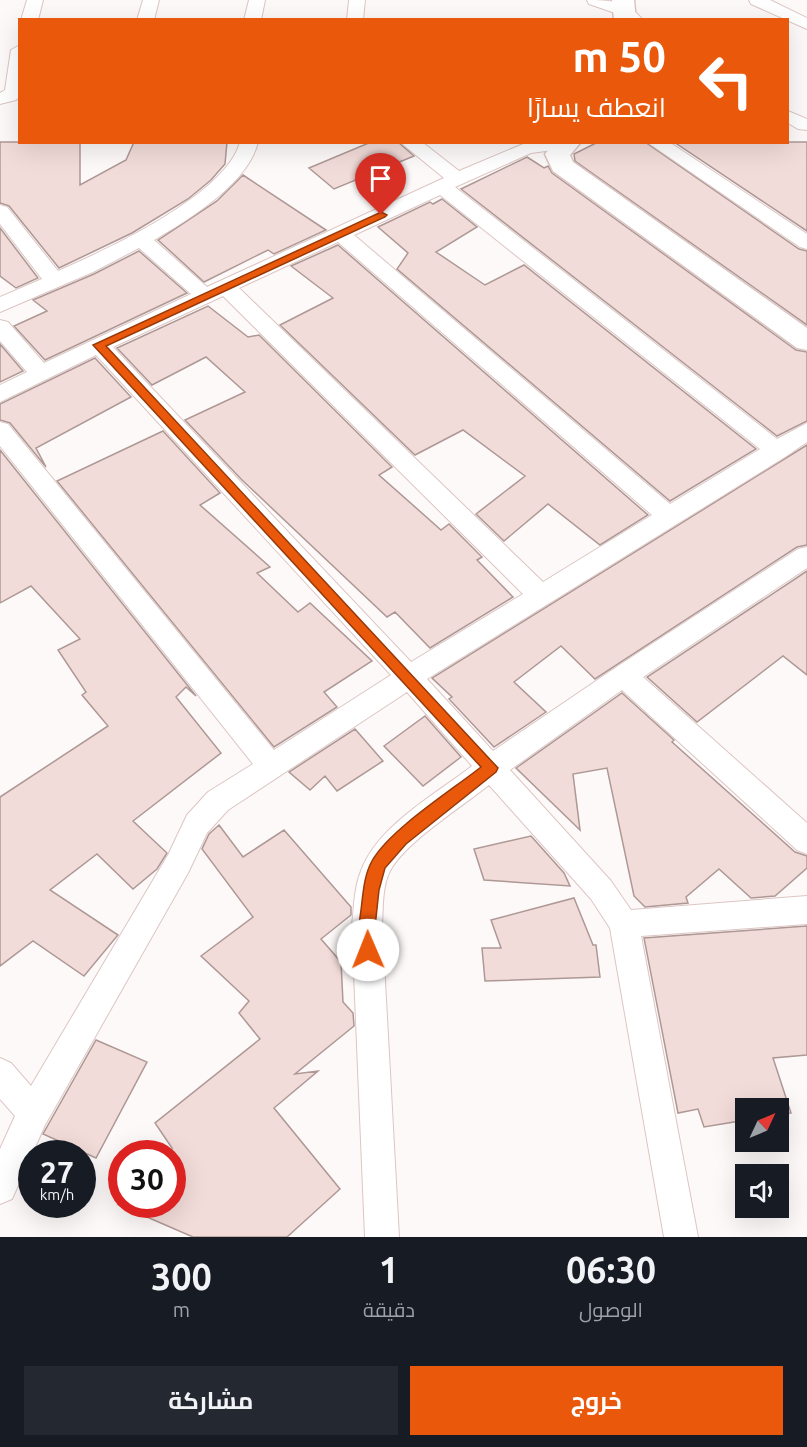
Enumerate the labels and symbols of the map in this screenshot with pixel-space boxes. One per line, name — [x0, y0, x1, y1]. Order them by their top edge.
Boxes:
pin — [355, 153, 406, 215]
position arrow — [336, 918, 400, 982]
north arrow — [735, 1098, 789, 1152]
speed limit sign: 30 — [108, 1140, 186, 1218]

